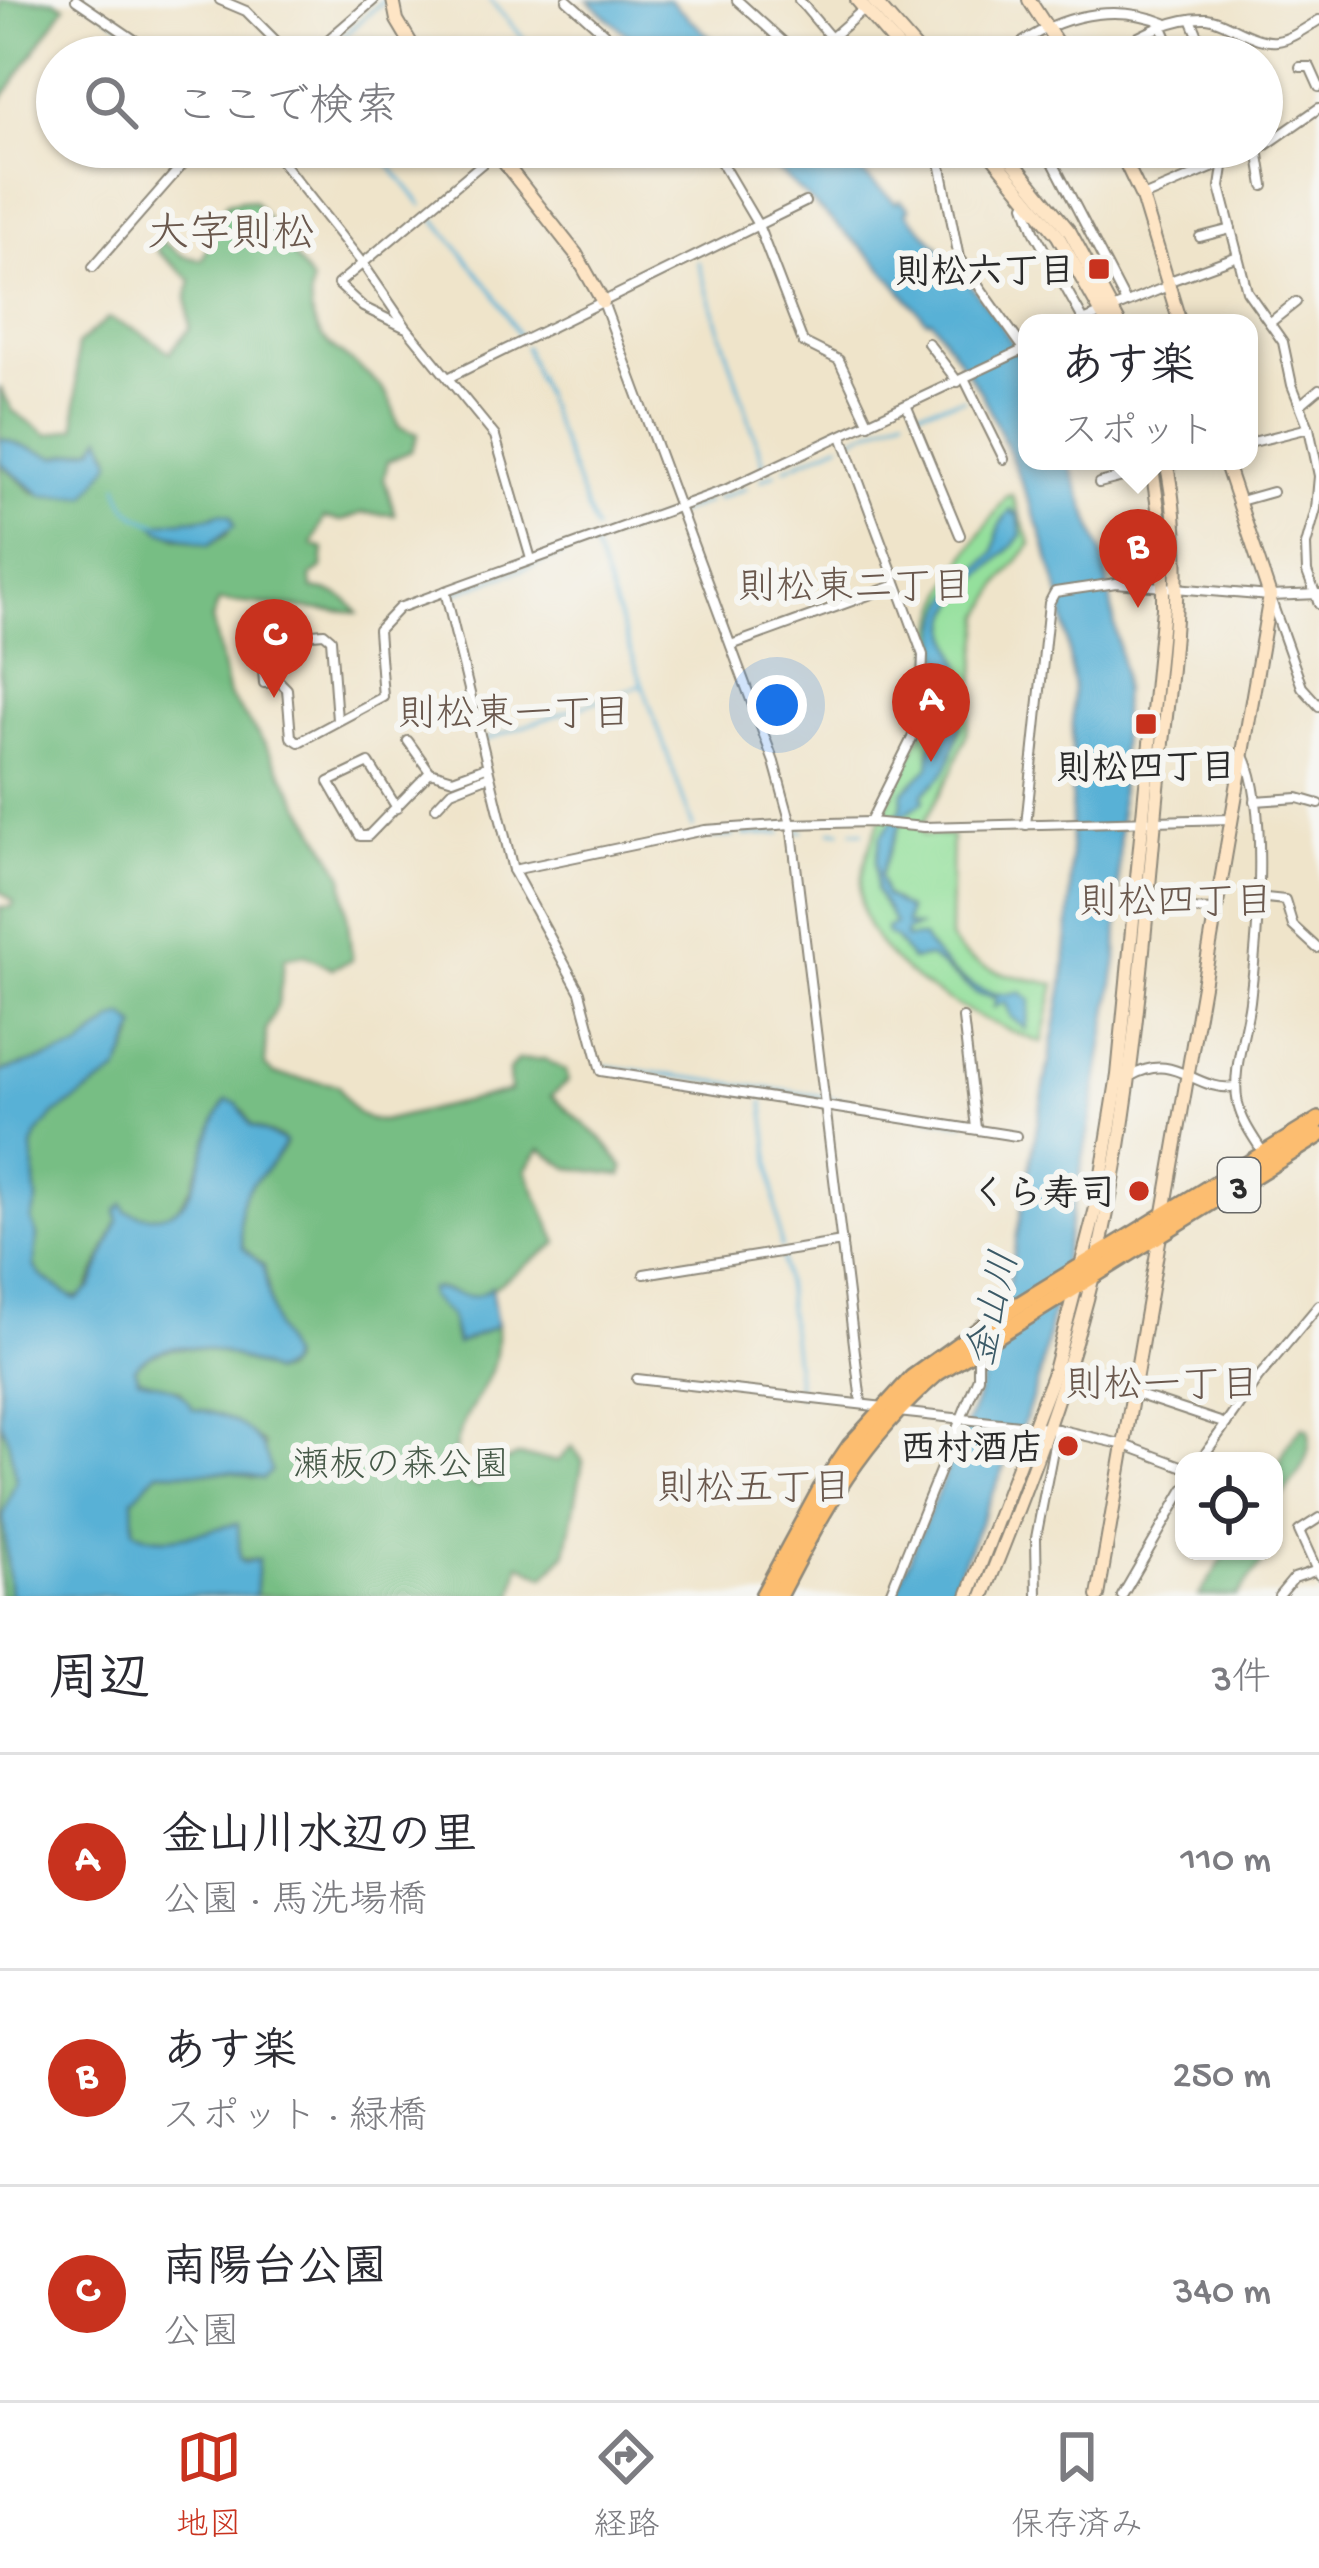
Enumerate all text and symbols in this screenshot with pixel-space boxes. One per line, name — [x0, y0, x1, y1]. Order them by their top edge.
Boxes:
search box — [36, 36, 1283, 168]
icon: search — [78, 69, 144, 135]
text: ここで検索 — [174, 84, 399, 137]
district label: 大字則松 — [147, 211, 315, 262]
place label: 則松六丁目 — [895, 253, 1075, 297]
marker: 則松六丁目 — [1086, 256, 1112, 282]
popup — [1018, 314, 1258, 470]
text: あす楽 — [1060, 344, 1195, 397]
text: スポット — [1060, 412, 1216, 458]
pin: B — [1099, 509, 1177, 608]
district label: 則松東二丁目 — [737, 566, 971, 614]
pin: C — [235, 599, 313, 698]
pin: A — [892, 663, 970, 762]
your location — [747, 675, 807, 735]
district label: 則松東一丁目 — [397, 693, 631, 741]
marker: 則松四丁目 — [1133, 711, 1159, 737]
place label: 則松四丁目 — [1056, 749, 1236, 793]
district label: 則松四丁目 — [1078, 882, 1274, 929]
road number: 3 — [1218, 1158, 1260, 1212]
place label: くら寿司 — [971, 1174, 1115, 1219]
marker: くら寿司 — [1126, 1178, 1152, 1204]
water label: 金山川 — [959, 1247, 1032, 1372]
district label: 則松一丁目 — [1064, 1365, 1260, 1412]
place label: 西村酒店 — [900, 1429, 1044, 1474]
marker: 西村酒店 — [1055, 1433, 1081, 1459]
park label: 瀬板の森公園 — [293, 1445, 509, 1490]
map controls — [1175, 1452, 1283, 1560]
button: locate — [1175, 1452, 1283, 1560]
district label: 則松五丁目 — [656, 1468, 852, 1515]
text: 周辺 — [48, 1654, 150, 1714]
text: 3件 — [1212, 1659, 1271, 1705]
text: 金山川水辺の里 — [162, 1813, 477, 1866]
text: A — [75, 1839, 99, 1885]
text: 110 m — [1180, 1839, 1271, 1885]
text: 公園 · 馬洗場橋 — [162, 1881, 427, 1927]
text: あす楽 — [162, 2029, 297, 2082]
text: B — [77, 2055, 97, 2101]
text: 250 m — [1172, 2055, 1271, 2101]
text: スポット · 緑橋 — [162, 2097, 427, 2143]
text: 南陽台公園 — [162, 2245, 387, 2298]
text: C — [76, 2271, 98, 2317]
text: 340 m — [1173, 2271, 1271, 2317]
text: 公園 — [162, 2313, 240, 2359]
tab: 地図 — [176, 2424, 242, 2547]
tab: 経路 — [593, 2424, 659, 2547]
tab: 保存済み — [1011, 2424, 1143, 2547]

